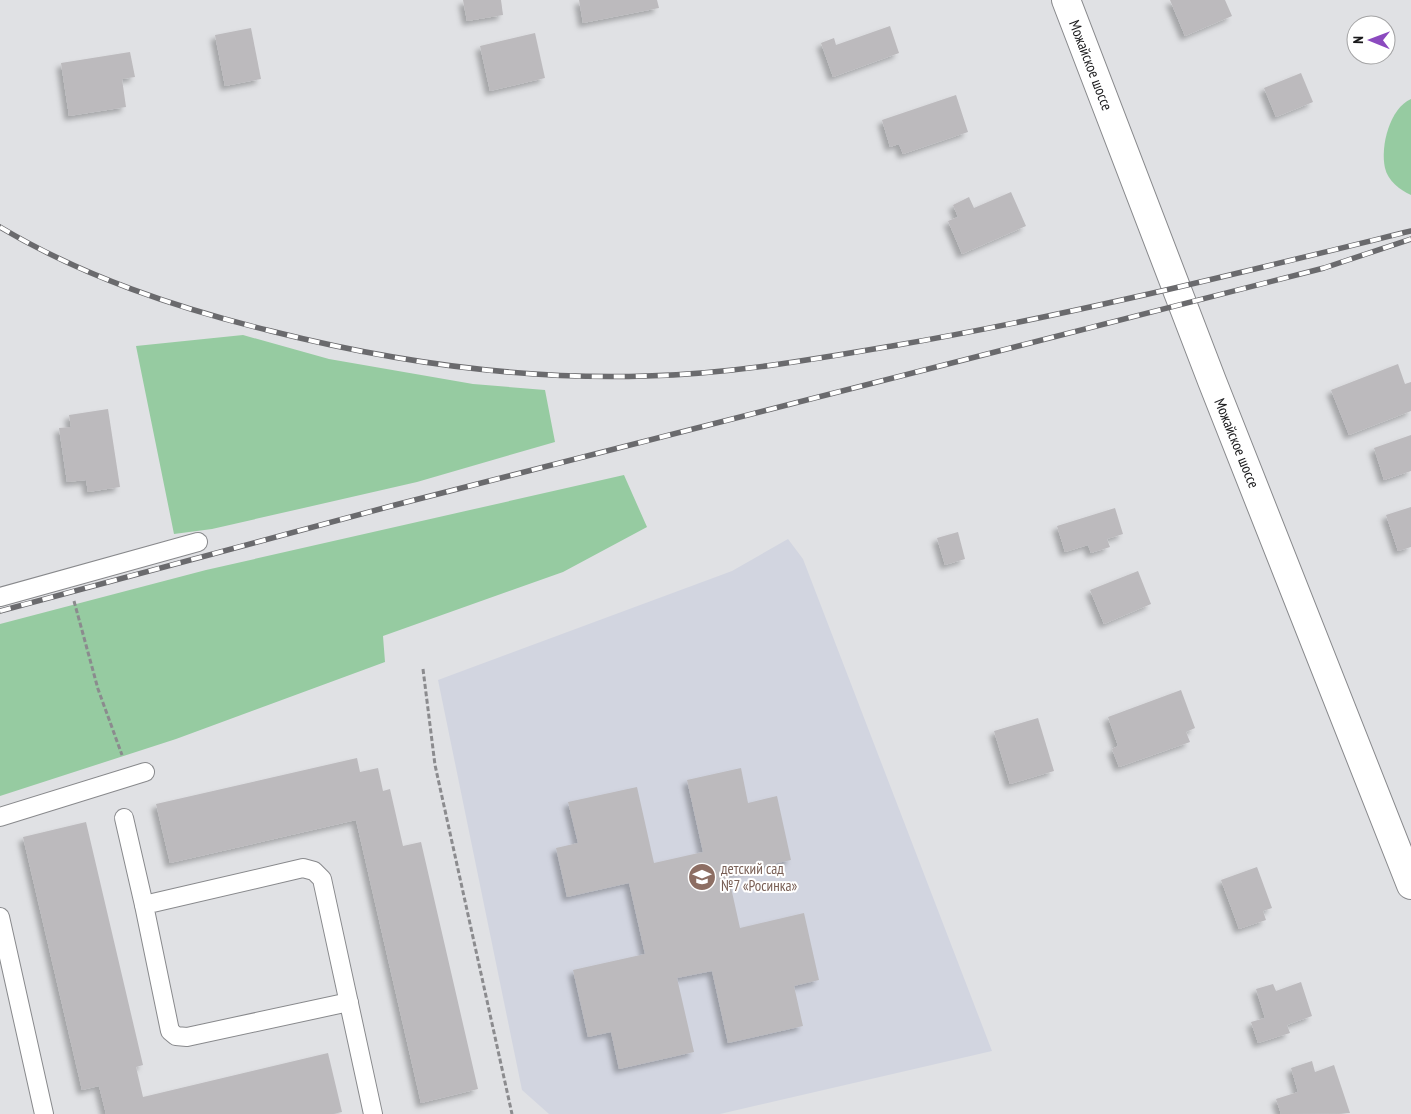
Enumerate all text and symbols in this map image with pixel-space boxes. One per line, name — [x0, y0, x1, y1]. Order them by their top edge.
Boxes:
north arrow — [1346, 15, 1396, 65]
street label: Можайское шоссе — [1065, 17, 1117, 113]
text: N — [1349, 36, 1367, 44]
street label: Можайское шоссе — [1210, 395, 1264, 491]
place label: детский сад №7 «Росинка» — [721, 859, 798, 895]
school or university icon: детский сад №7 «Росинка» — [687, 862, 717, 892]

